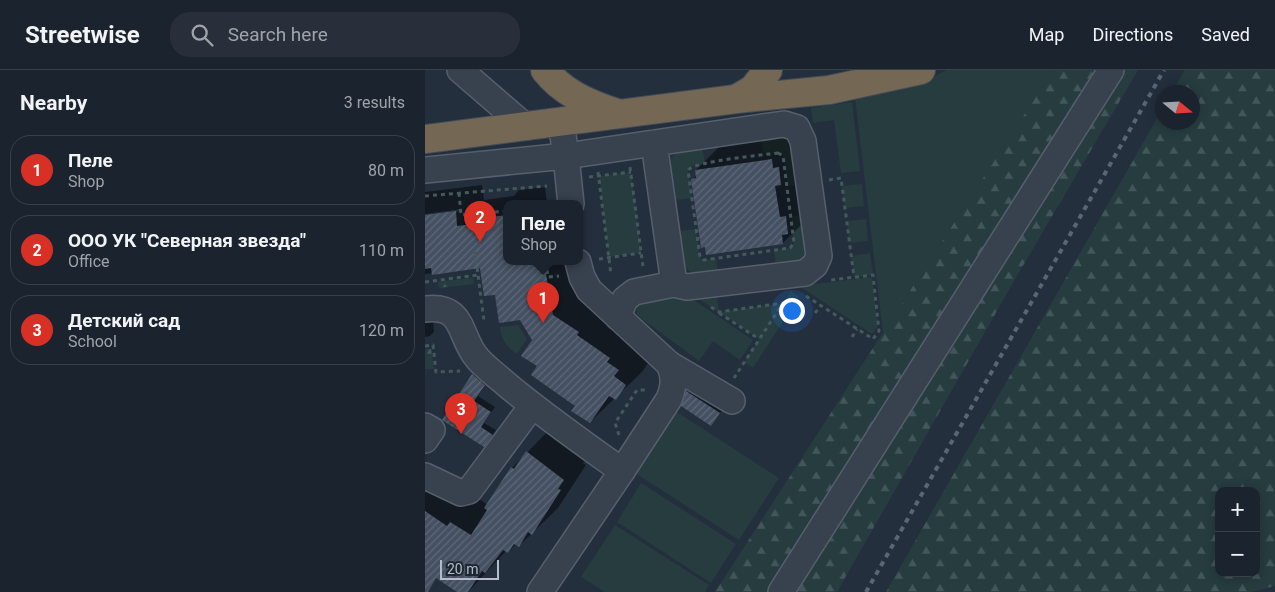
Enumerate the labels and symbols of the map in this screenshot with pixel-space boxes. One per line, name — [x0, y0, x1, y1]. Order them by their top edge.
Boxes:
north arrow — [1155, 85, 1200, 130]
pin: 2 — [464, 201, 496, 242]
pin: 1 — [527, 282, 559, 323]
your location — [779, 298, 805, 324]
pin: 3 — [445, 393, 477, 434]
scale bar — [440, 557, 499, 580]

